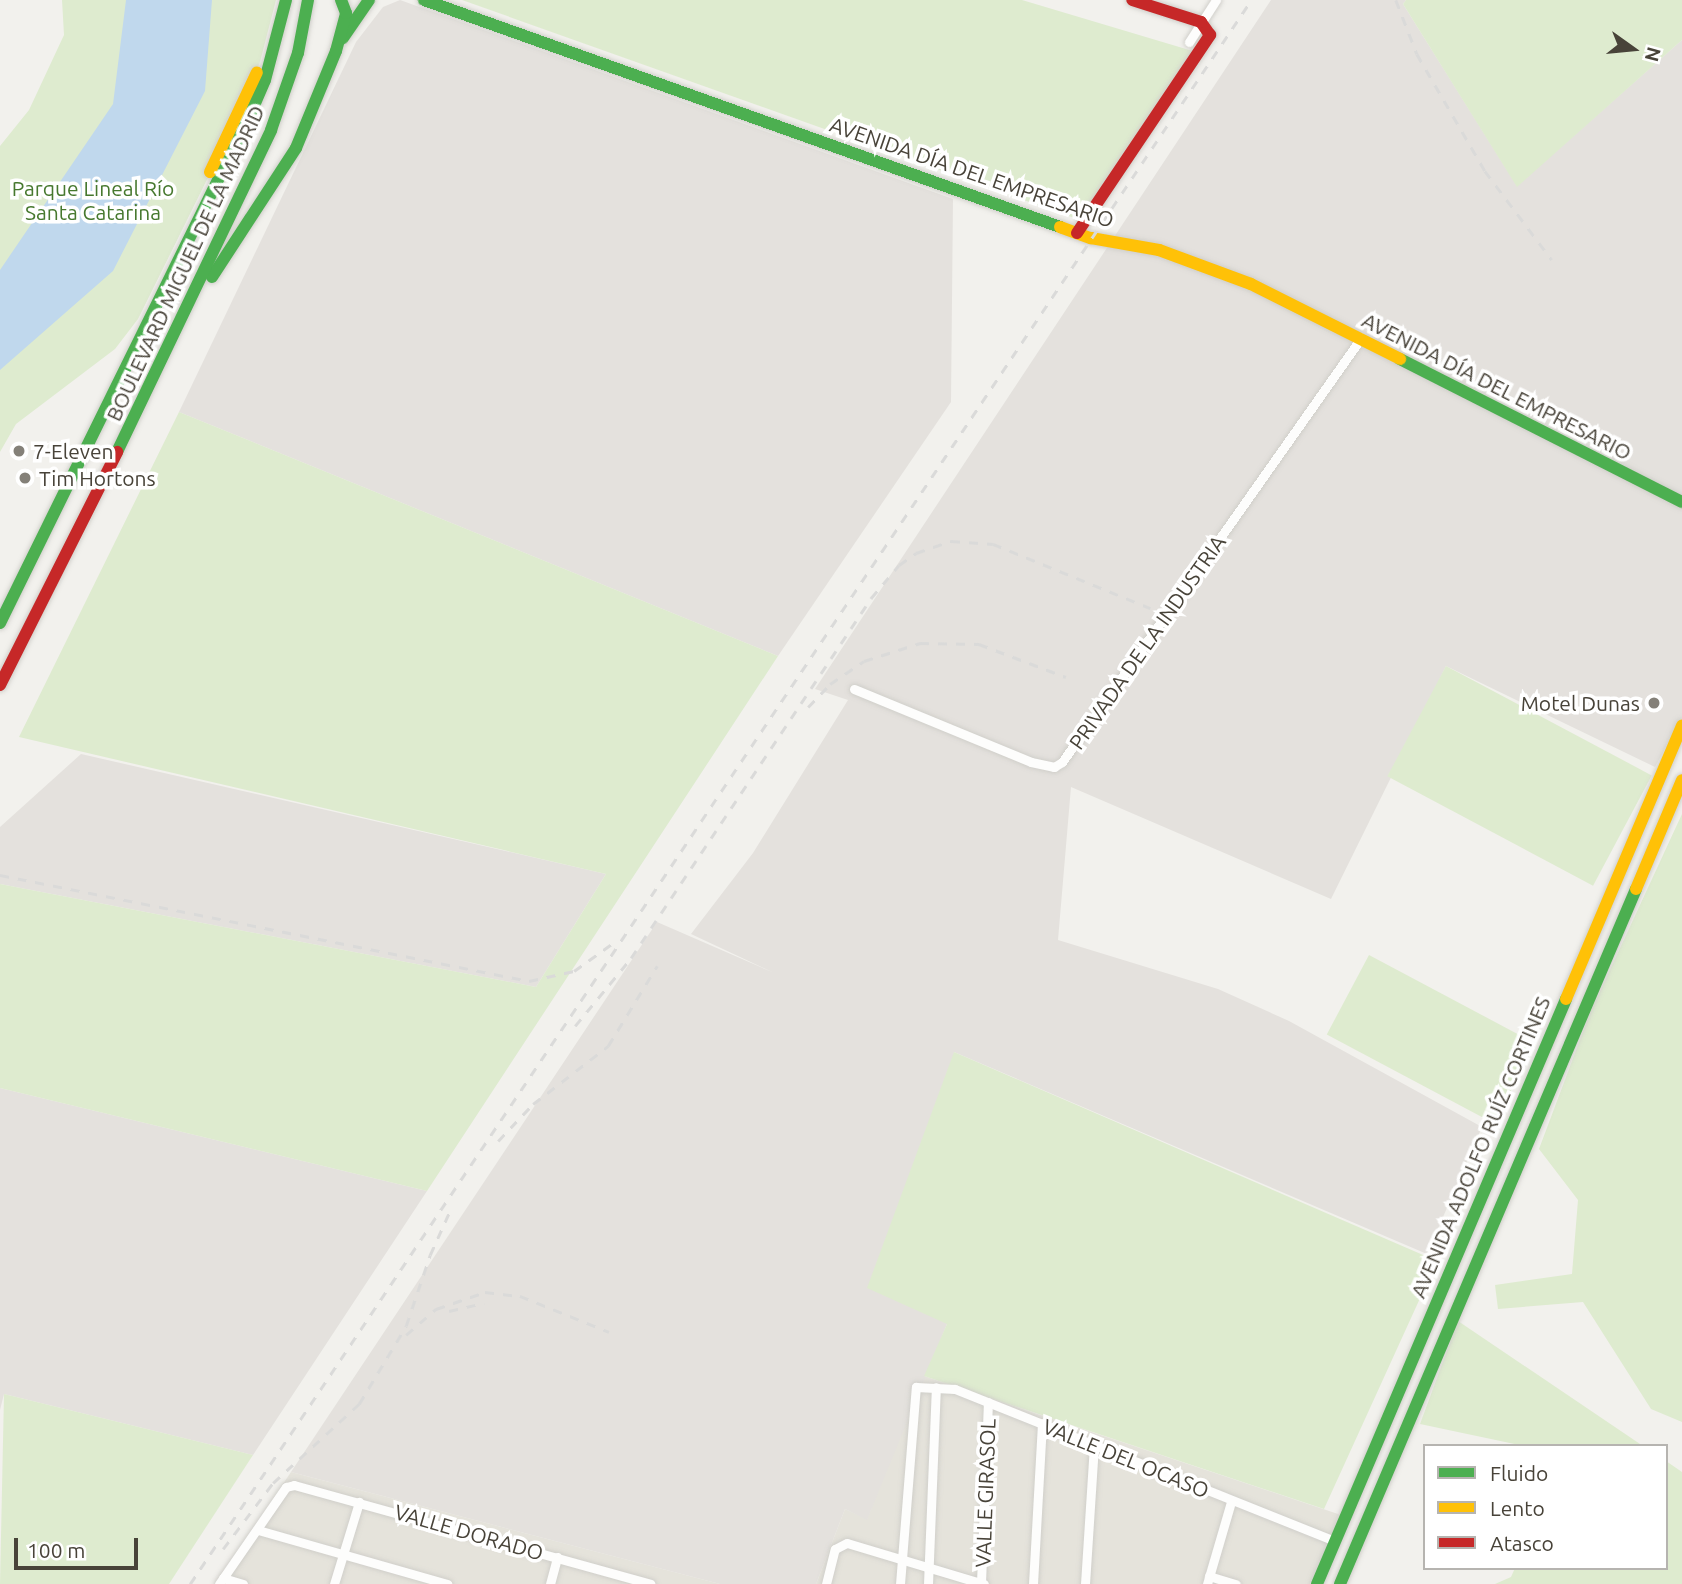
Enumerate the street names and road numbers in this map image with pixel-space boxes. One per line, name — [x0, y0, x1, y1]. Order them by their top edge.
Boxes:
street label: BOULEVARD MIGUEL DE LA MADRID — [101, 101, 269, 425]
street label: AVENIDA DÍA DEL EMPRESARIO — [827, 111, 1117, 233]
street label: AVENIDA DÍA DEL EMPRESARIO — [1358, 307, 1636, 465]
street label: PRIVADA DE LA INDUSTRIA — [1063, 530, 1231, 754]
street label: AVENIDA ADOLFO RUÍZ CORTINES — [1405, 992, 1555, 1302]
street label: VALLE DEL OCASO — [1039, 1413, 1213, 1503]
street label: VALLE GIRASOL — [970, 1418, 1000, 1568]
street label: VALLE DORADO — [392, 1499, 546, 1565]

